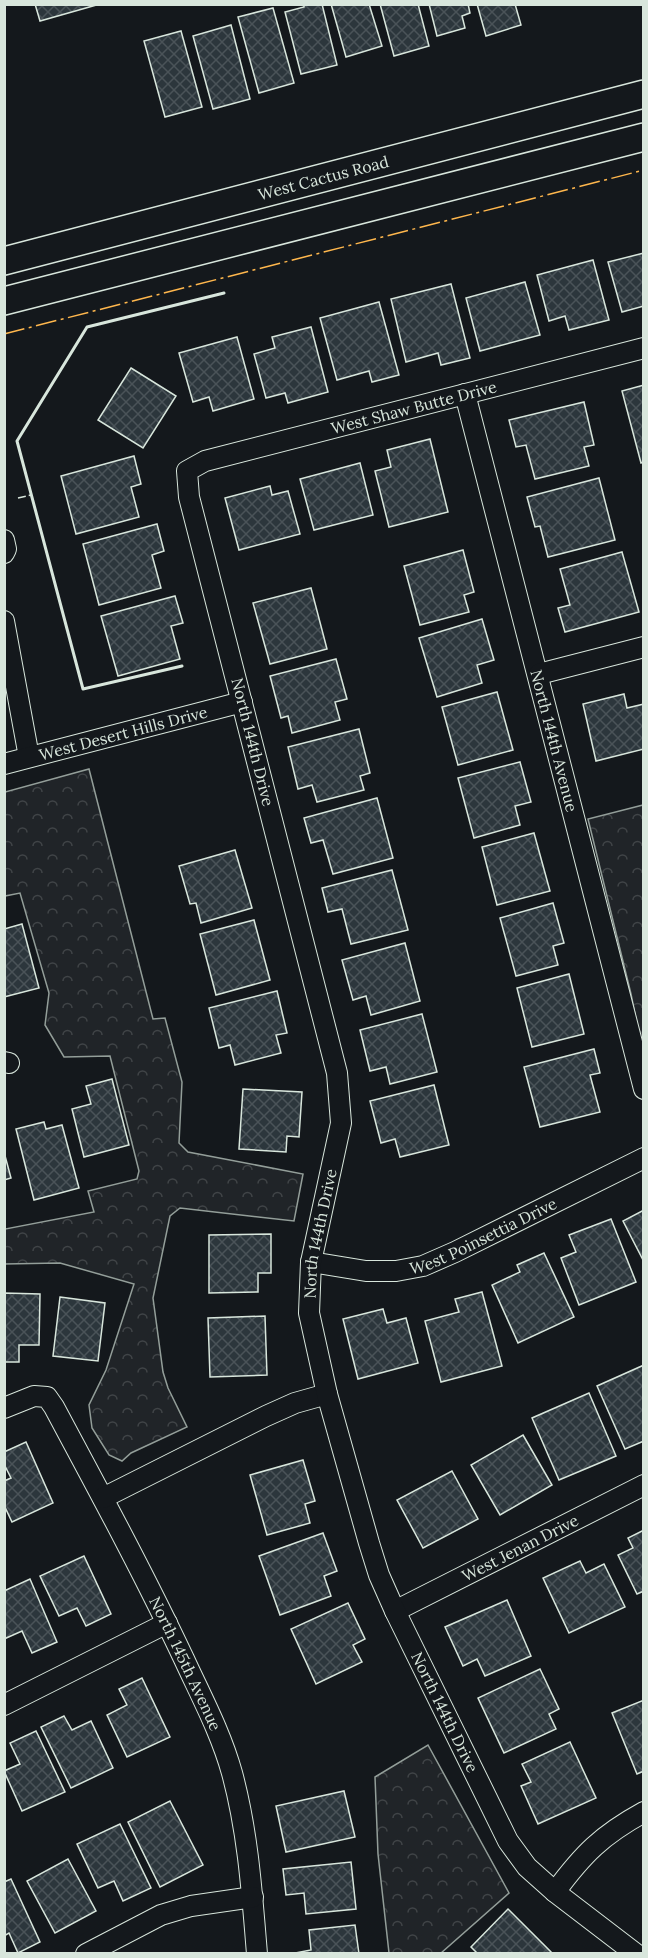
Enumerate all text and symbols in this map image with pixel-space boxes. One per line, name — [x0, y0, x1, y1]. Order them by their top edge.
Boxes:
street label: West Cactus Road — [256, 151, 391, 204]
street label: West Shaw Butte Drive — [329, 376, 499, 438]
street label: North 144th Avenue — [526, 667, 582, 814]
street label: North 144th Drive — [227, 676, 279, 809]
street label: West Desert Hills Drive — [37, 701, 210, 765]
street label: North 144th Drive — [300, 1167, 341, 1299]
street label: West Poinsettia Drive — [408, 1193, 560, 1278]
street label: West Jenan Drive — [458, 1510, 582, 1586]
street label: North 145th Avenue — [145, 1593, 226, 1734]
street label: North 144th Drive — [407, 1648, 483, 1776]

